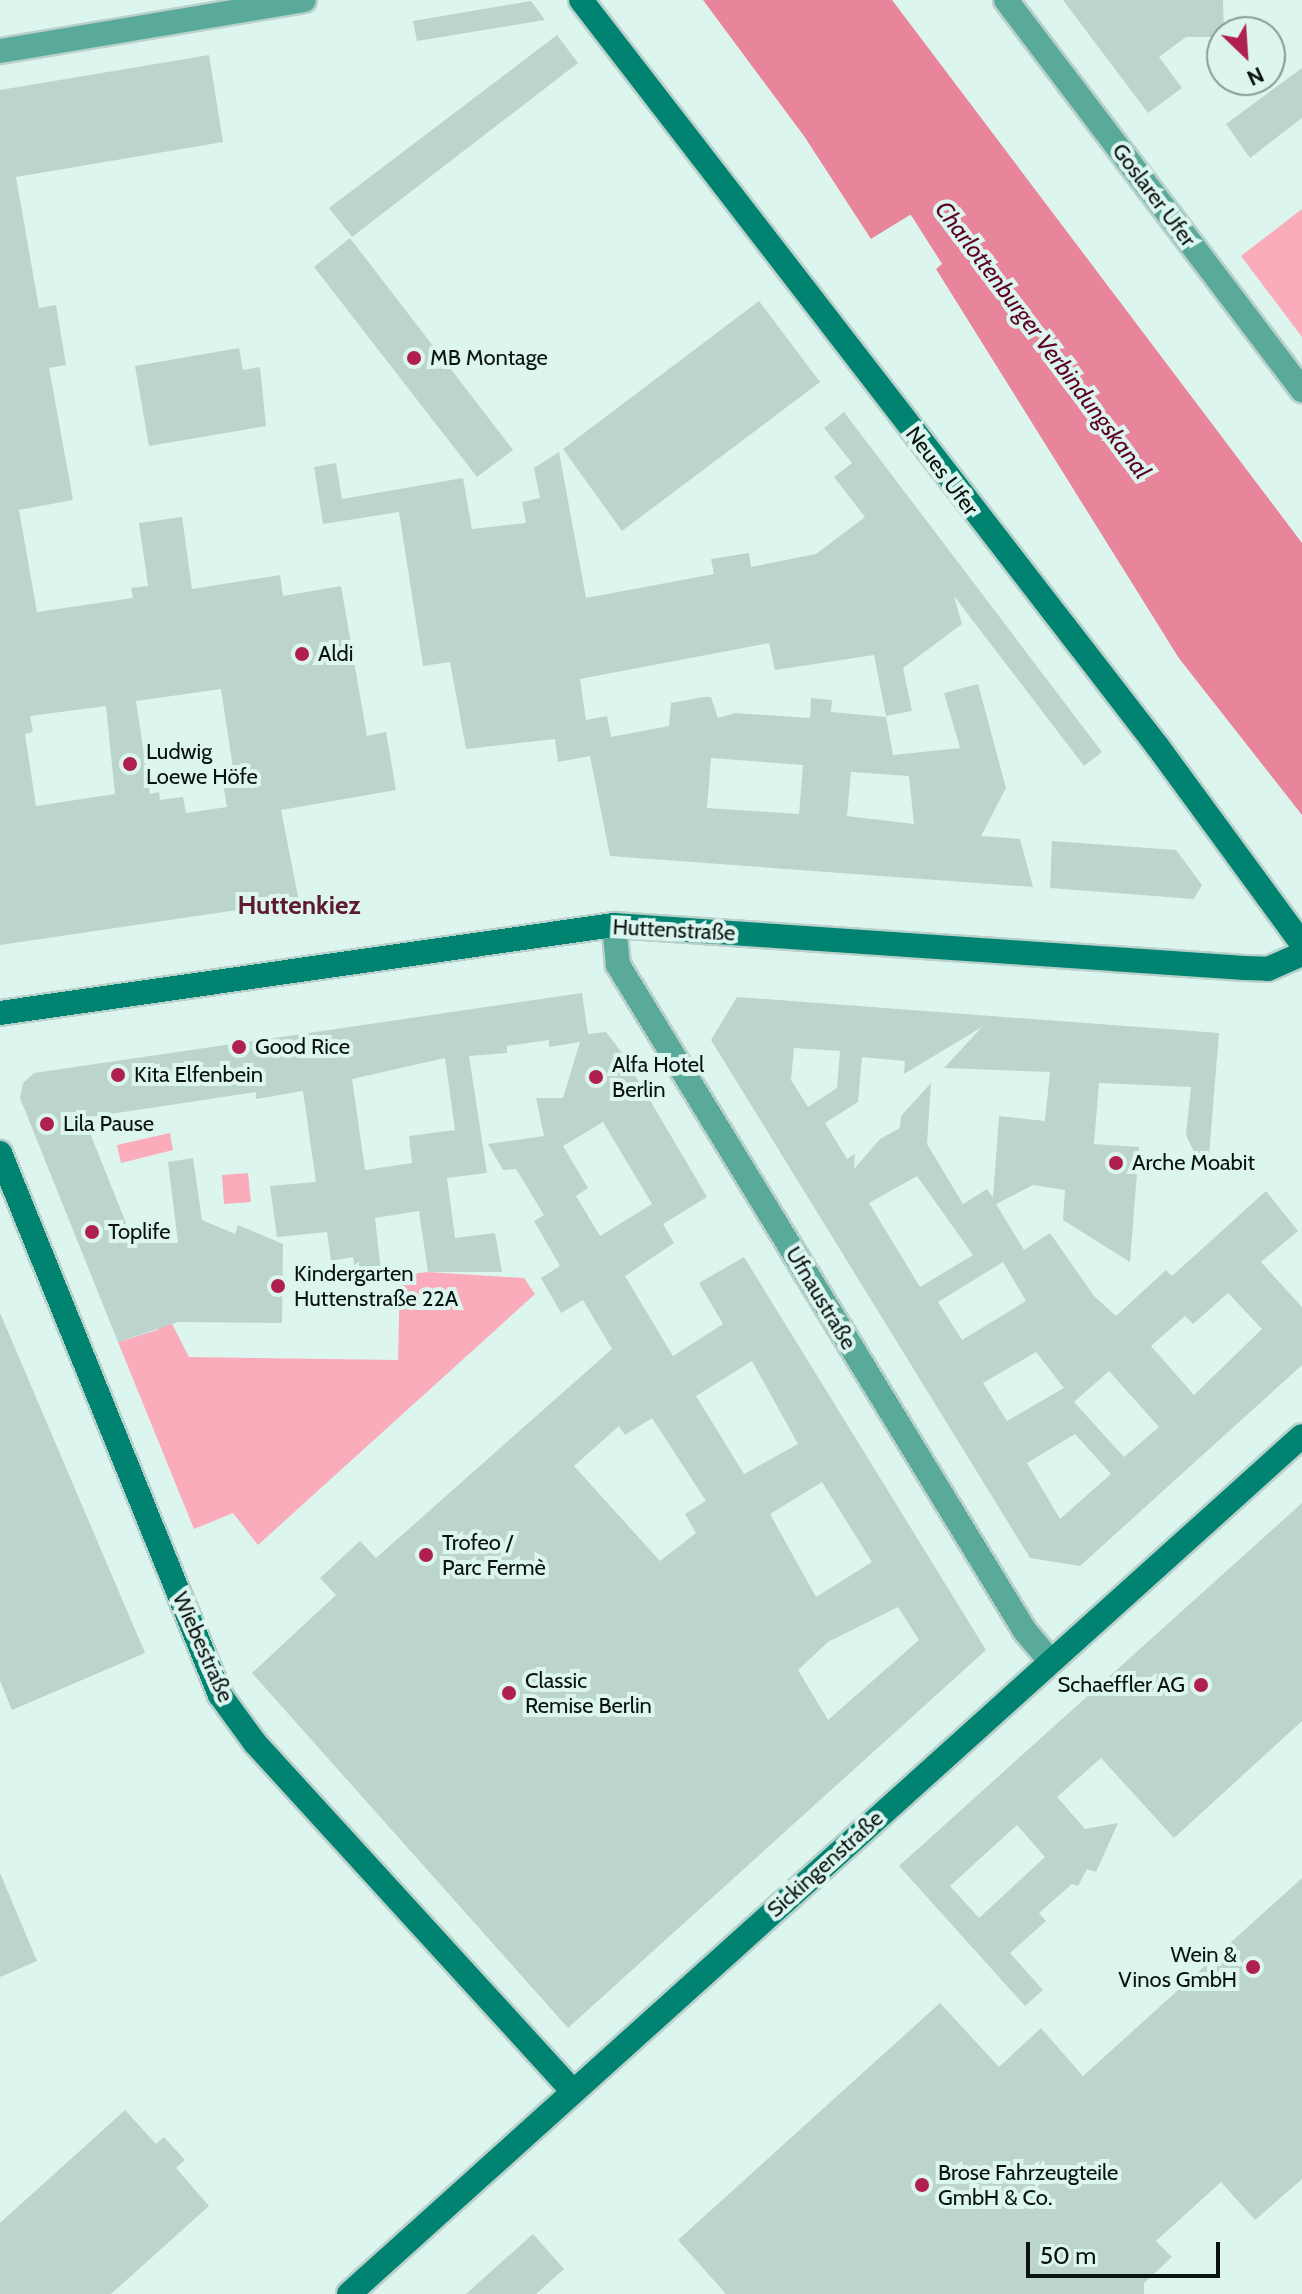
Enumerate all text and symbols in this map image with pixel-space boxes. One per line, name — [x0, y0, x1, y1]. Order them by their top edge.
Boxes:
north arrow — [1206, 16, 1286, 96]
text: N — [1243, 61, 1268, 92]
street label: Goslarer Ufer — [1107, 138, 1201, 252]
water label: Charlottenburger Verbindungskanal — [929, 195, 1157, 485]
place label: MB Montage — [430, 345, 548, 371]
marker: MB Montage — [405, 349, 423, 367]
street label: Neues Ufer — [900, 421, 984, 521]
place label: Aldi — [318, 641, 353, 667]
marker: Aldi — [293, 645, 311, 663]
place label: Ludwig Loewe Höfe — [146, 738, 258, 790]
marker: Ludwig Loewe Höfe — [121, 755, 139, 773]
district label: Huttenkiez — [237, 890, 361, 922]
street label: Huttenstraße — [612, 914, 736, 946]
place label: Good Rice — [255, 1034, 350, 1060]
marker: Good Rice — [230, 1038, 248, 1056]
place label: Alfa Hotel Berlin — [612, 1051, 704, 1102]
place label: Kita Elfenbein — [134, 1062, 263, 1088]
marker: Kita Elfenbein — [109, 1066, 127, 1084]
marker: Alfa Hotel Berlin — [587, 1068, 605, 1086]
place label: Lila Pause — [63, 1111, 154, 1137]
marker: Lila Pause — [38, 1115, 56, 1133]
place label: Arche Moabit — [1132, 1150, 1255, 1176]
marker: Arche Moabit — [1107, 1154, 1125, 1172]
place label: Toplife — [108, 1219, 171, 1245]
marker: Toplife — [83, 1223, 101, 1241]
street label: Ufnaustraße — [780, 1242, 862, 1354]
place label: Kindergarten Huttenstraße 22A — [294, 1260, 458, 1312]
marker: Kindergarten Huttenstraße 22A — [269, 1277, 287, 1295]
place label: Trofeo / Parc Fermè — [442, 1529, 546, 1580]
marker: Trofeo / Parc Fermè — [417, 1546, 435, 1564]
street label: Wiebestraße — [167, 1588, 239, 1706]
place label: Classic Remise Berlin — [525, 1667, 652, 1718]
place label: Schaeffler AG — [1058, 1672, 1185, 1698]
marker: Schaeffler AG — [1192, 1676, 1210, 1694]
marker: Classic Remise Berlin — [500, 1684, 518, 1702]
street label: Sickingenstraße — [762, 1805, 888, 1923]
place label: Wein & Vinos GmbH — [1118, 1941, 1237, 1992]
marker: Wein & Vinos GmbH — [1244, 1958, 1262, 1976]
place label: Brose Fahrzeugteile GmbH & Co. — [938, 2159, 1118, 2210]
marker: Brose Fahrzeugteile GmbH & Co. — [913, 2176, 931, 2194]
scale bar — [1030, 2226, 1224, 2276]
text: 50 m — [1040, 2241, 1096, 2270]

